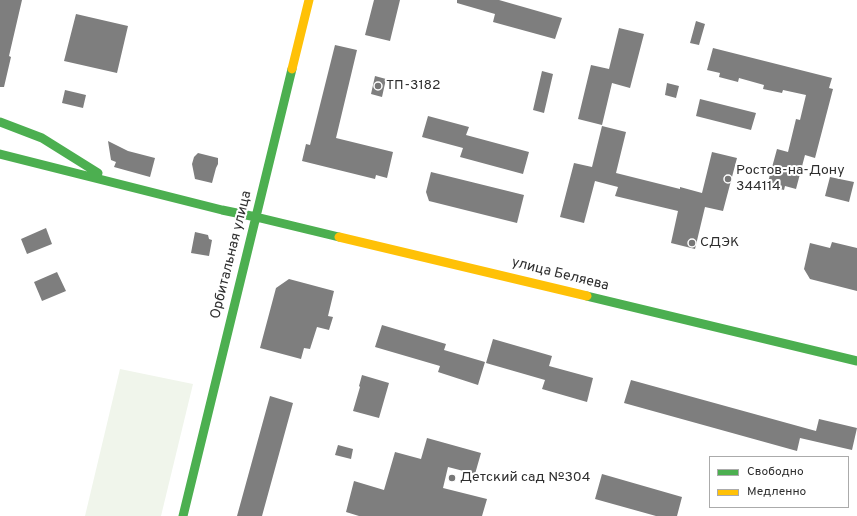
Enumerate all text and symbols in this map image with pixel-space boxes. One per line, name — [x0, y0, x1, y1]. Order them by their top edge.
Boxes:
place label: ТП-3182 — [386, 78, 440, 94]
marker: ТП-3182 — [373, 81, 383, 91]
place label: Ростов-на-Дону 344114 — [736, 163, 845, 196]
marker: Ростов-на-Дону 344114 — [723, 174, 733, 184]
street label: Орбитальная улица — [208, 189, 256, 321]
place label: СДЭК — [700, 235, 739, 251]
marker: СДЭК — [687, 238, 697, 248]
street label: улица Беляева — [510, 255, 610, 295]
legend — [709, 456, 849, 508]
text: Свободно — [747, 464, 804, 480]
place label: Детский сад №304 — [460, 470, 590, 486]
marker: Детский сад №304 — [447, 473, 457, 483]
text: Медленно — [747, 484, 806, 500]

